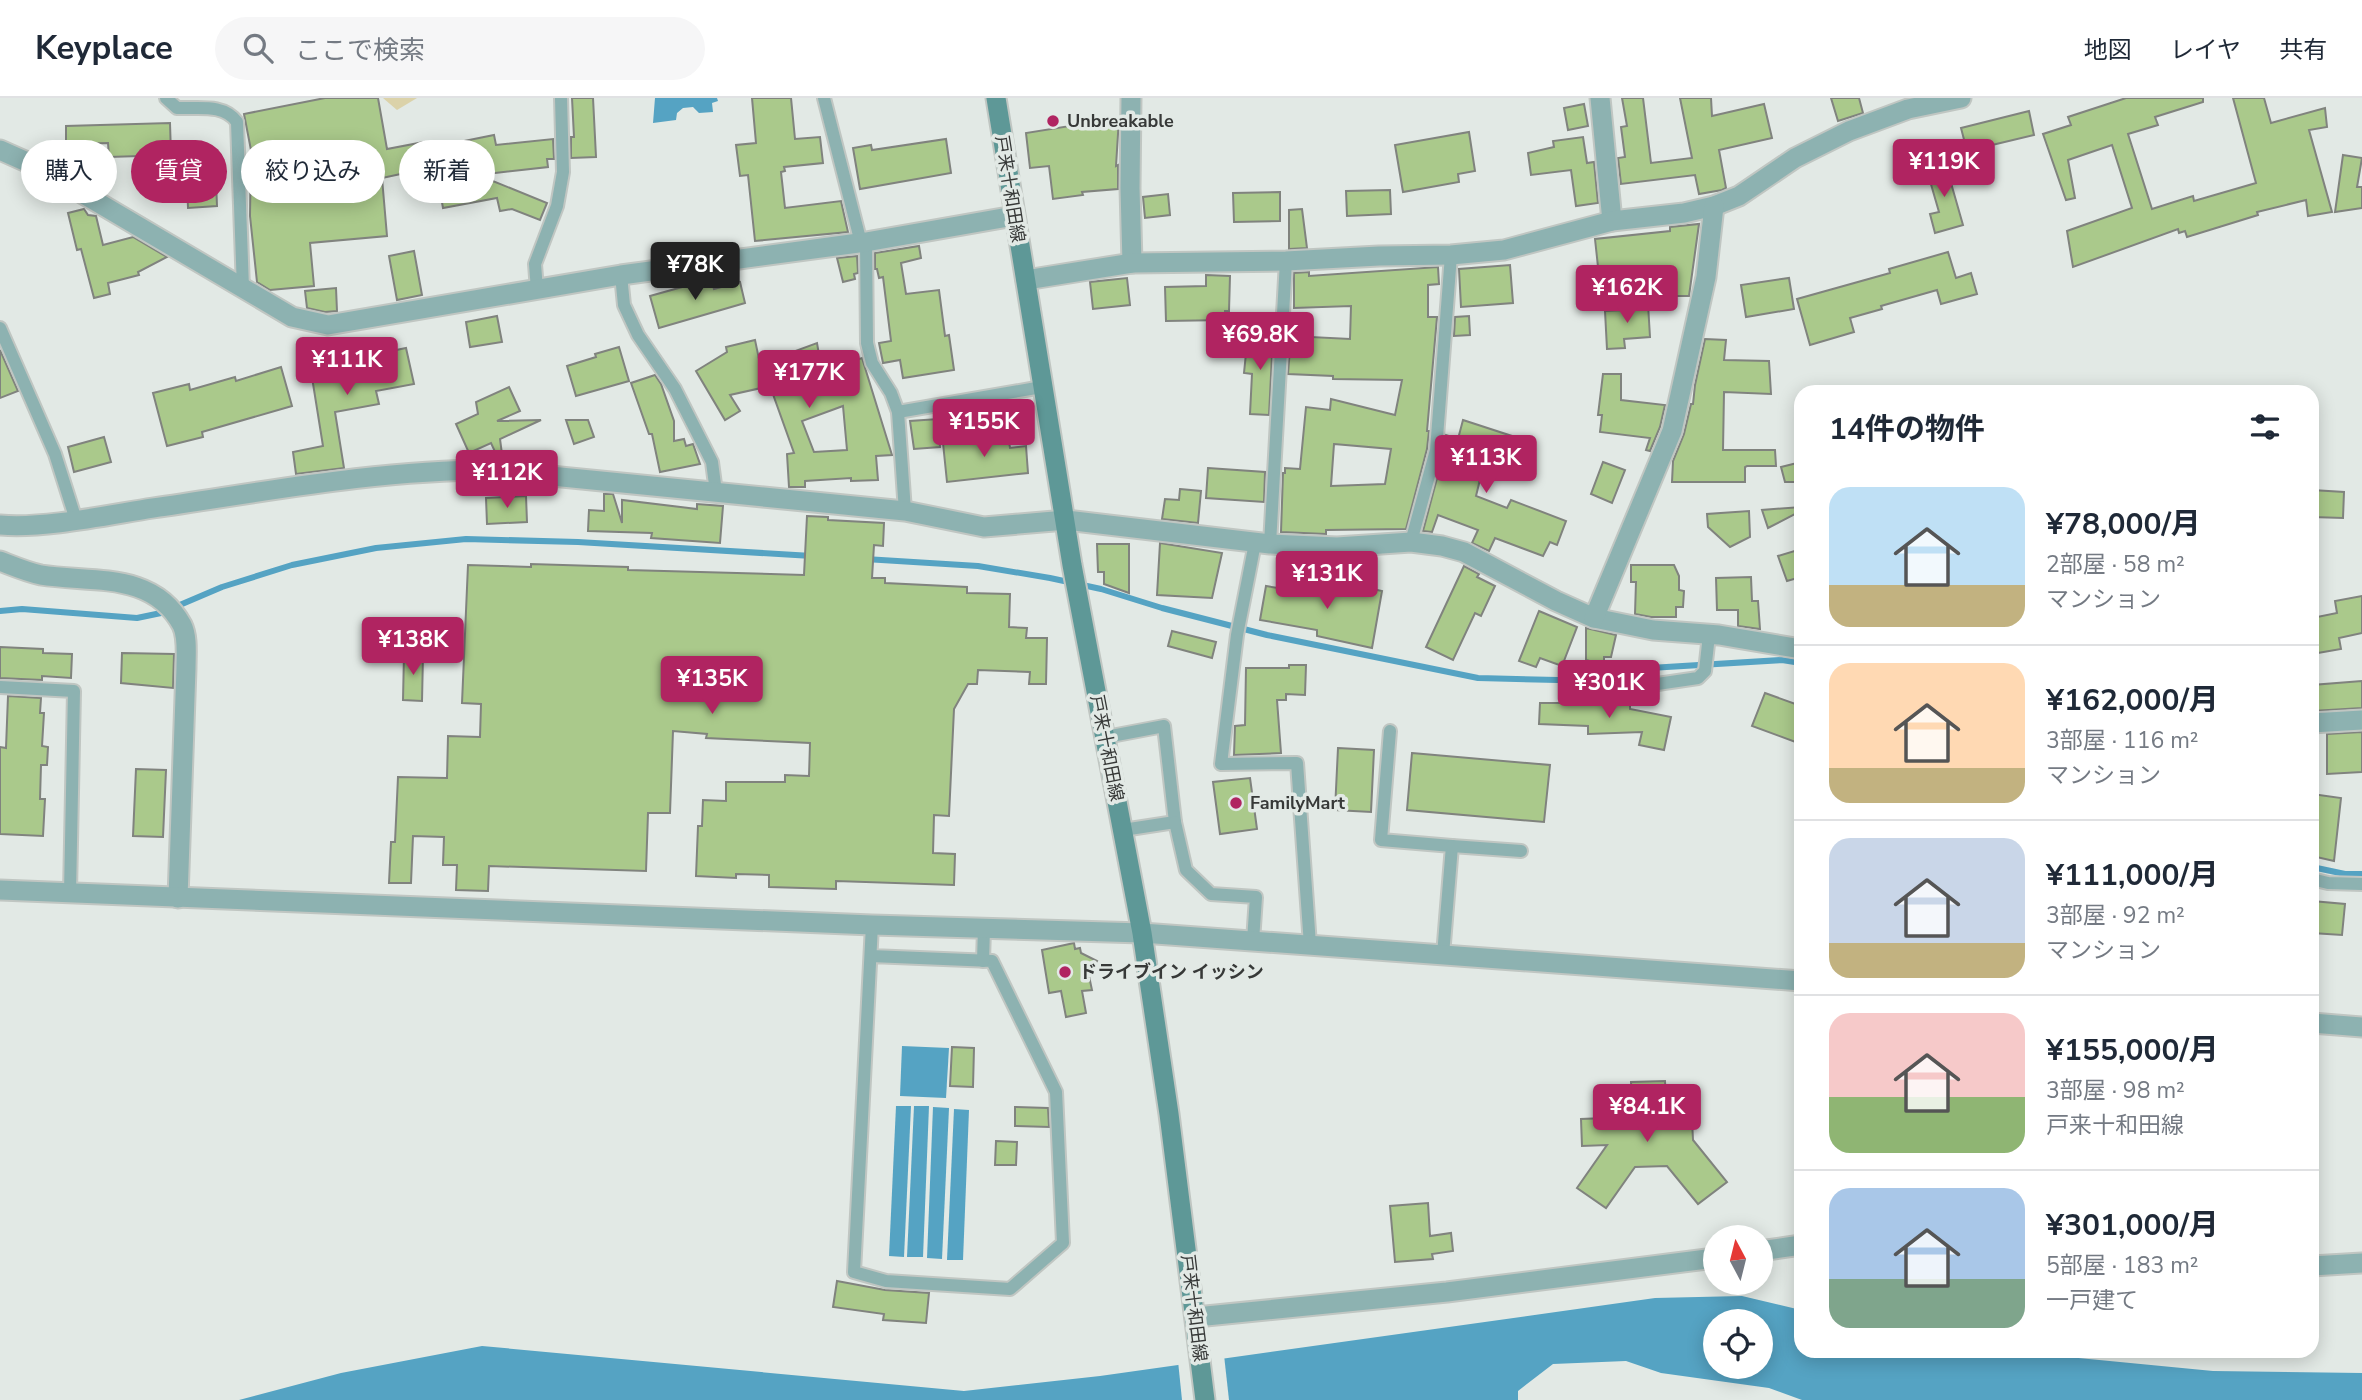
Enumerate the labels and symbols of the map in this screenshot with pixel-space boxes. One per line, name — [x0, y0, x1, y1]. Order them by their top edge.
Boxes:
place label: Unbreakable — [1067, 109, 1174, 133]
marker: Unbreakable — [1045, 113, 1061, 129]
street label: 戸来十和田線 — [990, 134, 1030, 244]
pin: ¥119K — [1895, 140, 1993, 199]
pin: ¥78K — [654, 242, 736, 302]
pin: ¥162K — [1578, 266, 1676, 325]
pin: ¥69.8K — [1203, 313, 1317, 372]
pin: ¥111K — [298, 338, 396, 397]
pin: ¥177K — [760, 350, 858, 410]
pin: ¥155K — [935, 400, 1033, 459]
pin: ¥113K — [1437, 436, 1535, 495]
pin: ¥112K — [458, 450, 556, 510]
pin: ¥131K — [1278, 552, 1376, 611]
pin: ¥138K — [364, 618, 462, 677]
pin: ¥135K — [663, 656, 761, 716]
pin: ¥301K — [1560, 660, 1658, 720]
street label: 戸来十和田線 — [1085, 693, 1129, 803]
place label: FamilyMart — [1250, 791, 1345, 815]
marker: FamilyMart — [1228, 795, 1244, 811]
place label: ドライブイン イッシン — [1079, 960, 1264, 984]
marker: ドライブイン イッシン — [1057, 964, 1073, 980]
pin: ¥84.1K — [1590, 1084, 1704, 1144]
north arrow — [1703, 1225, 1773, 1295]
street label: 戸来十和田線 — [1176, 1253, 1212, 1363]

